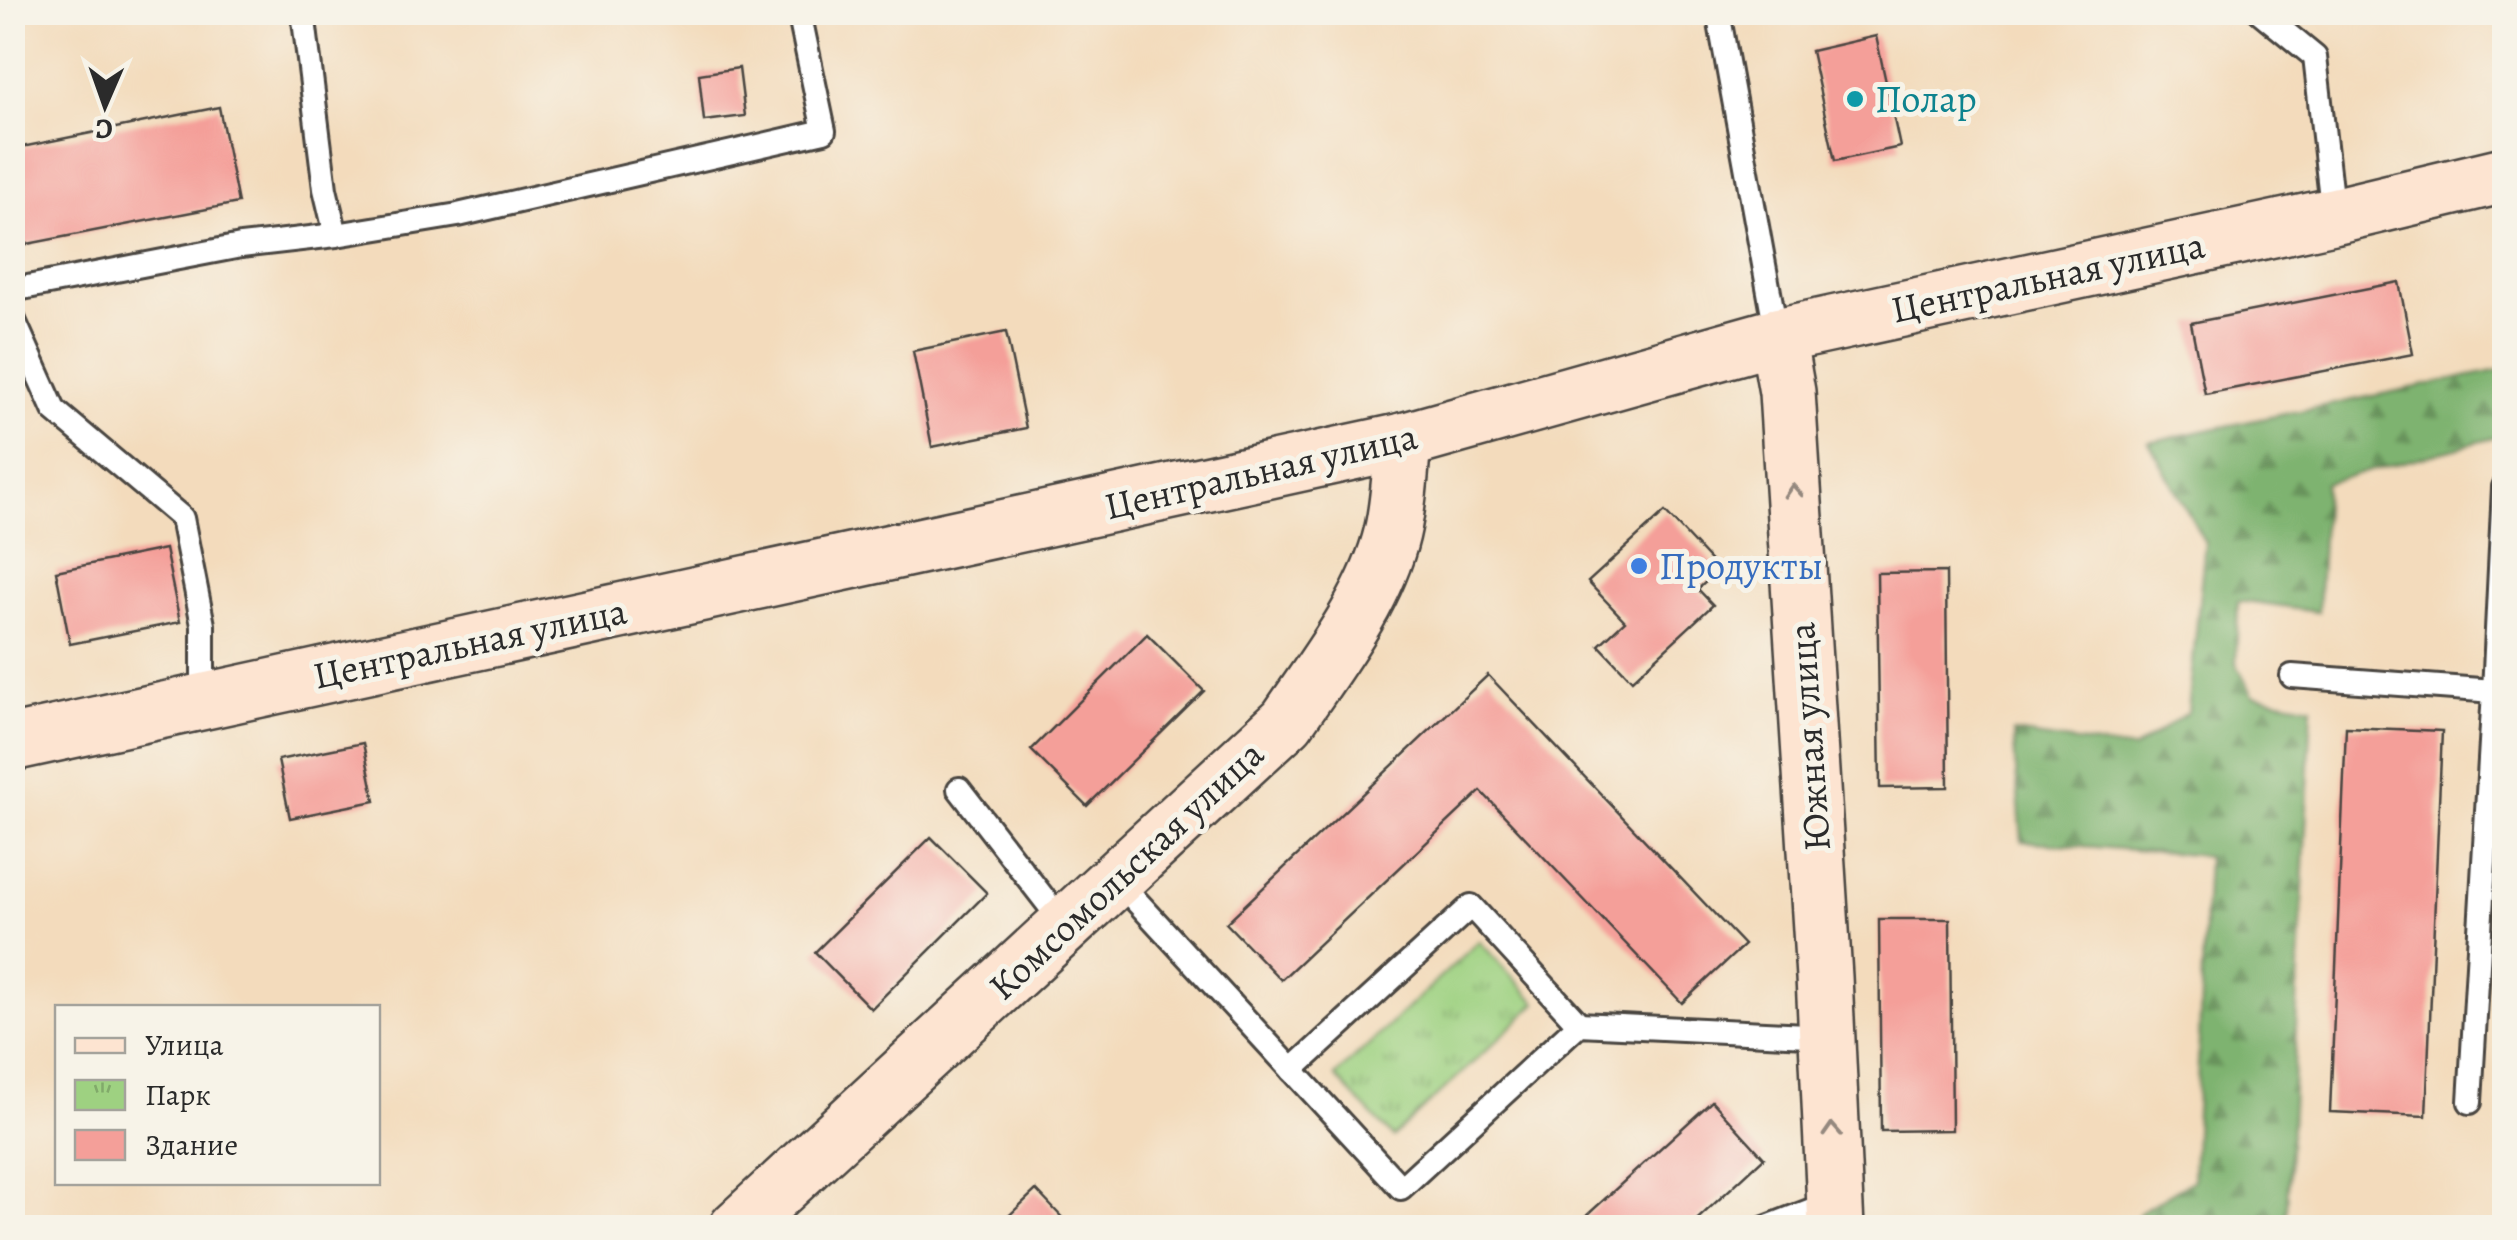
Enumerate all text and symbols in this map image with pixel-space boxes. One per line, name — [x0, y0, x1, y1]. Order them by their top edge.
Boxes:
north arrow — [55, 55, 155, 155]
place label: Полар — [1875, 73, 1977, 125]
marker: Полар — [1844, 88, 1866, 110]
text: С — [95, 110, 113, 148]
street label: Центральная улица — [1887, 218, 2210, 336]
street label: Центральная улица — [1100, 410, 1423, 532]
one-way arrow — [1783, 483, 1804, 499]
place label: Продукты — [1659, 540, 1823, 592]
marker: Продукты — [1628, 555, 1650, 577]
street label: Центральная улица — [309, 584, 632, 702]
street label: Южная улица — [1775, 620, 1843, 853]
street label: Комсомольская улица — [977, 728, 1275, 1011]
legend — [55, 1005, 380, 1185]
text: Улица — [145, 1025, 224, 1065]
text: Парк — [145, 1075, 211, 1115]
one-way arrow — [1822, 1122, 1843, 1138]
text: Здание — [145, 1125, 238, 1165]

